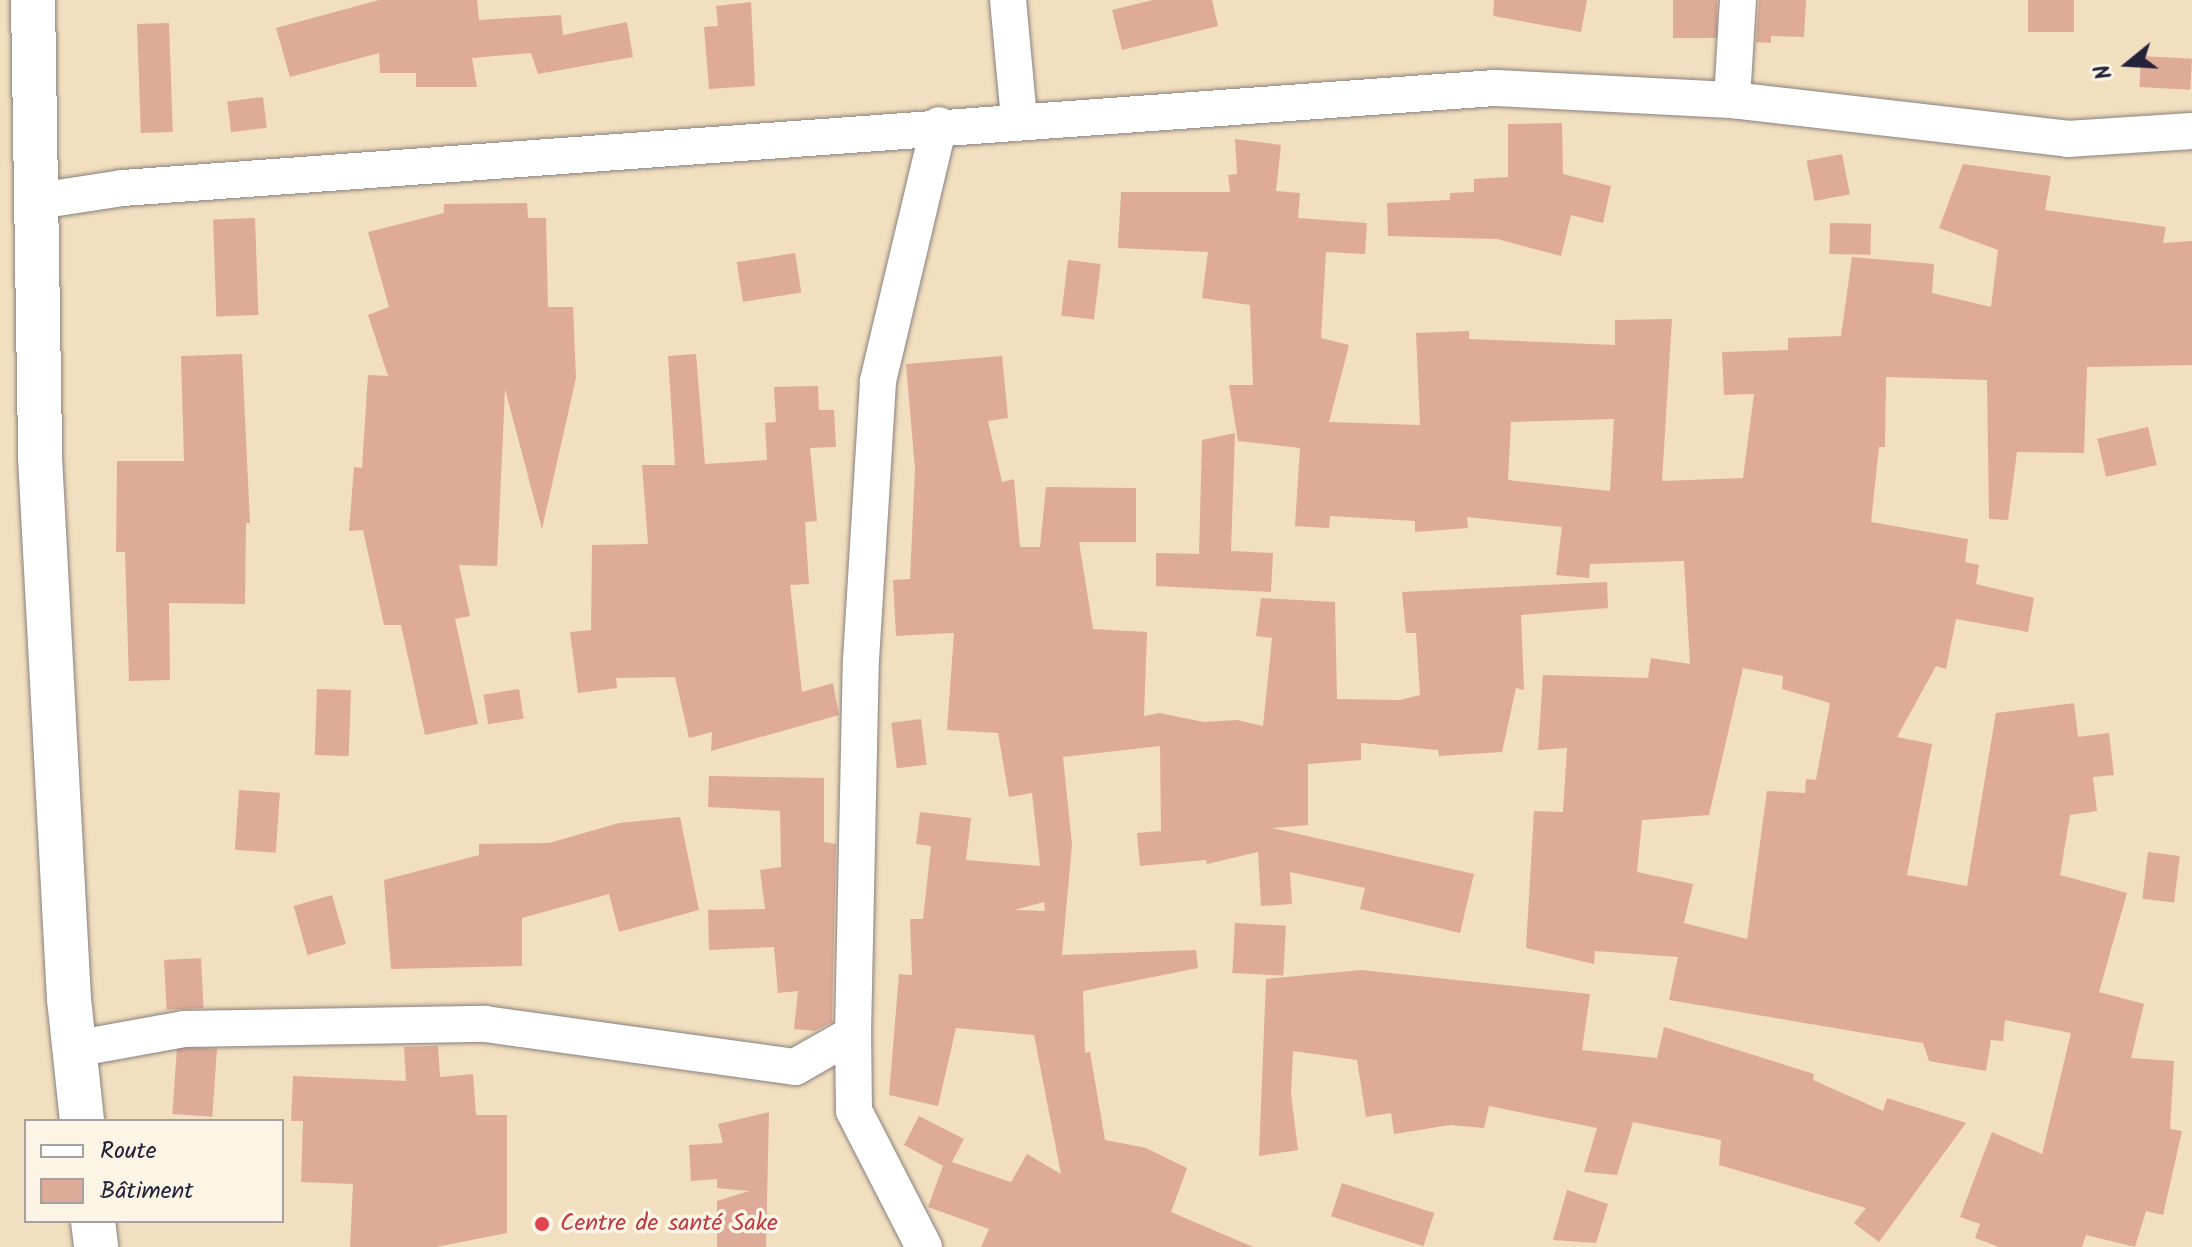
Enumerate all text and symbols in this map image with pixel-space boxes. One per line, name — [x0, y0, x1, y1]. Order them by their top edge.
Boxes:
north arrow — [2088, 24, 2168, 104]
text: N — [2086, 60, 2123, 84]
legend — [24, 1119, 284, 1223]
text: Route — [100, 1132, 157, 1171]
text: Bâtiment — [100, 1172, 194, 1211]
place label: Centre de santé Sake — [560, 1210, 778, 1238]
marker: Centre de santé Sake — [531, 1213, 553, 1235]

